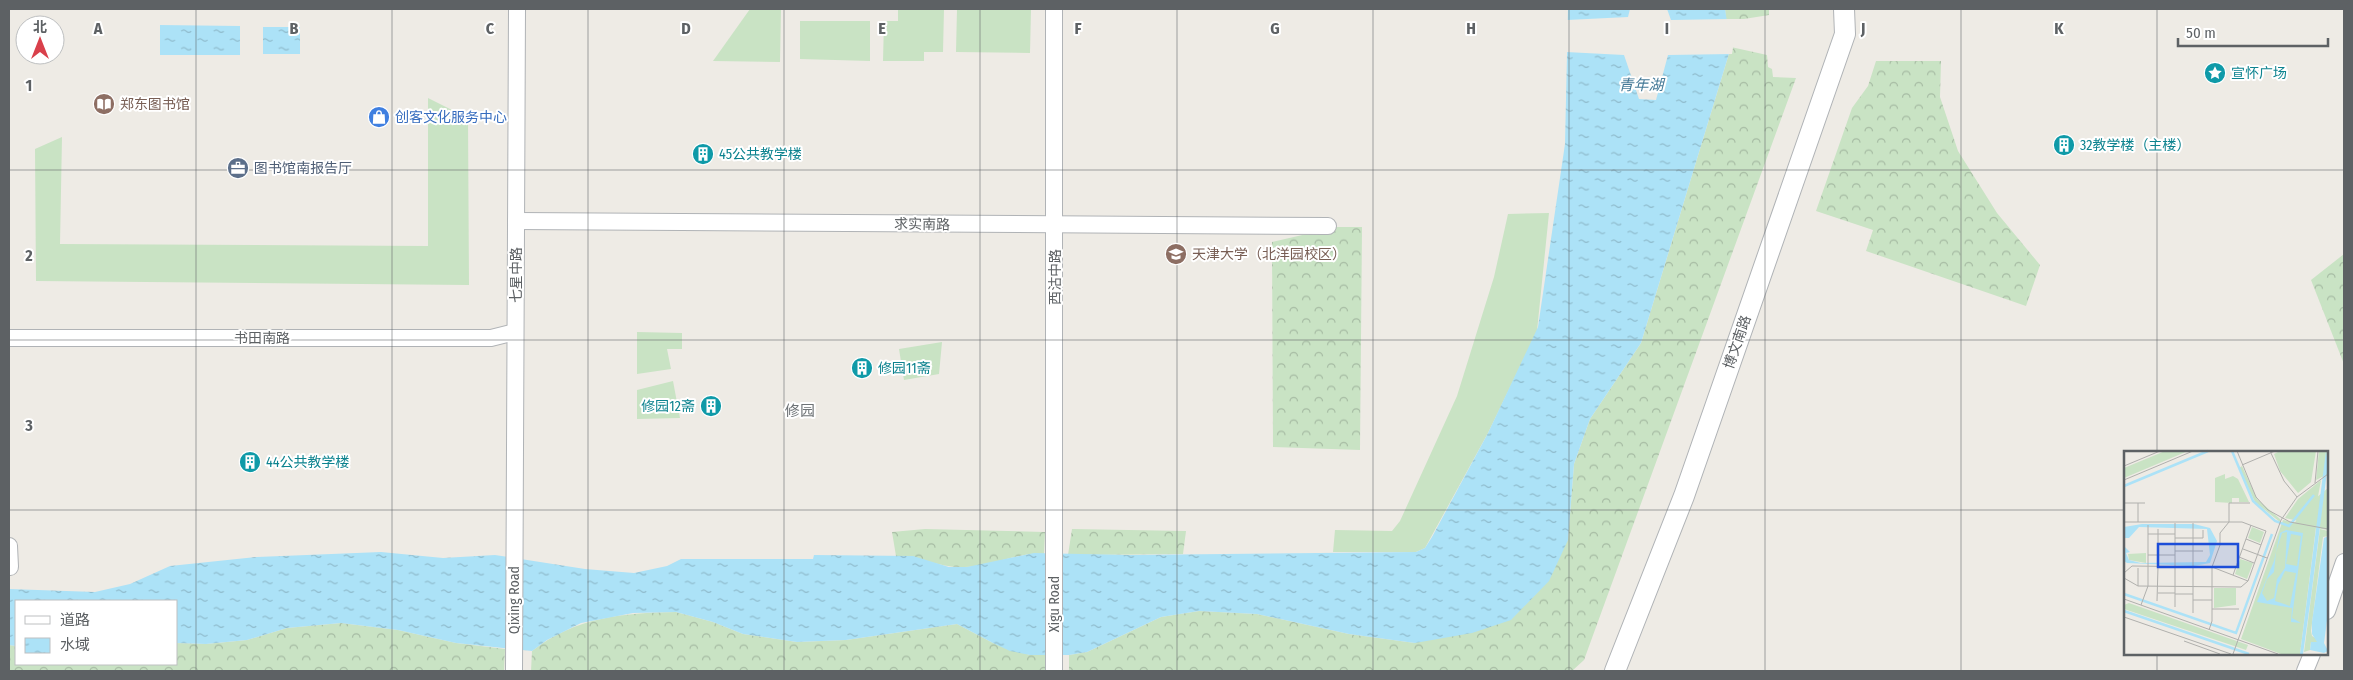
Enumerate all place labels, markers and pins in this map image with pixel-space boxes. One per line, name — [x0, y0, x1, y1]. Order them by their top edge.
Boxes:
place icon: 宣怀广场 — [2203, 61, 2227, 85]
place label: 宣怀广场 — [2231, 65, 2287, 82]
library icon: 郑东图书馆 — [92, 92, 116, 116]
place label: 郑东图书馆 — [120, 96, 190, 113]
shop icon: 创客文化服务中心 — [367, 105, 391, 129]
place label: 创客文化服务中心 — [395, 109, 507, 126]
building icon: 32教学楼（主楼） — [2052, 133, 2076, 157]
place label: 32教学楼（主楼） — [2080, 137, 2190, 154]
building icon: 45公共教学楼 — [691, 142, 715, 166]
place label: 45公共教学楼 — [719, 146, 802, 163]
office icon: 图书馆南报告厅 — [226, 156, 250, 180]
place label: 图书馆南报告厅 — [254, 160, 352, 177]
school or university icon: 天津大学（北洋园校区） — [1164, 242, 1188, 266]
place label: 天津大学（北洋园校区） — [1192, 246, 1346, 263]
building icon: 修园11斋 — [850, 356, 874, 380]
place label: 修园11斋 — [878, 360, 931, 377]
building icon: 修园12斋 — [699, 394, 723, 418]
place label: 修园12斋 — [641, 398, 695, 415]
building icon: 44公共教学楼 — [238, 450, 262, 474]
place label: 44公共教学楼 — [266, 454, 350, 471]

